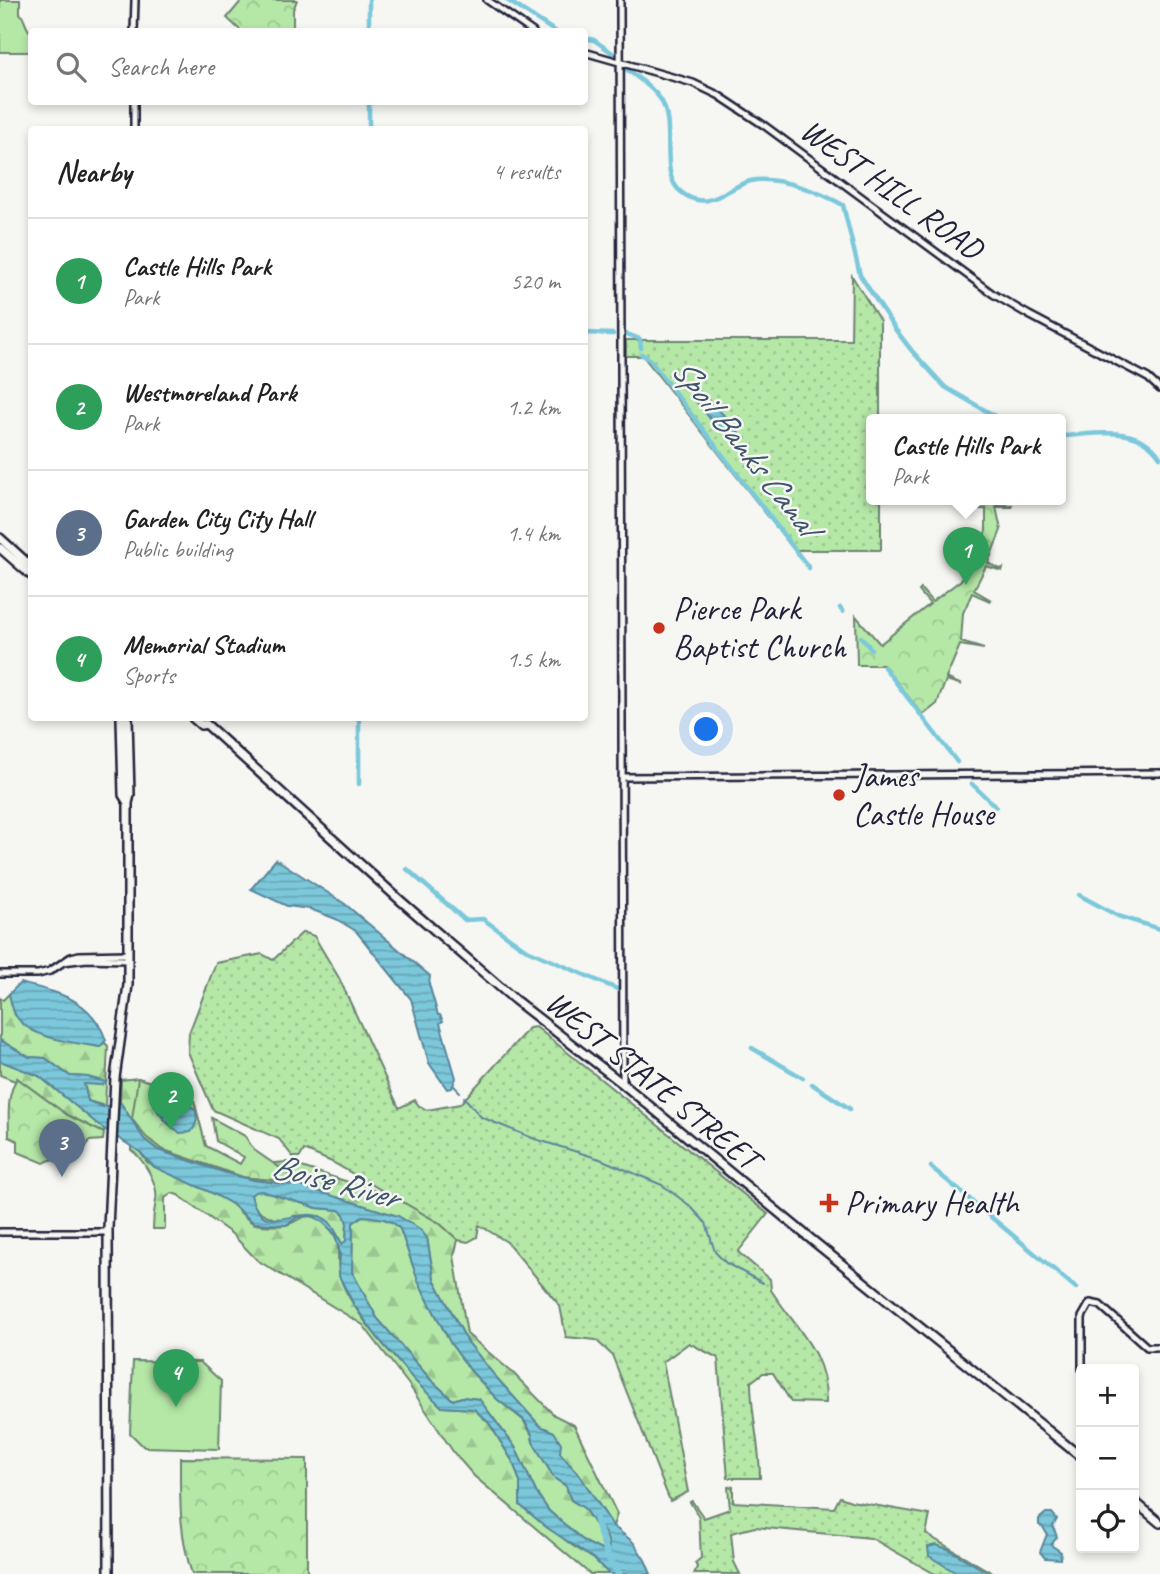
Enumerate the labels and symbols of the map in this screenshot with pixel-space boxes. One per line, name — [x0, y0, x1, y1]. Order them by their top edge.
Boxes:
street label: WEST HILL ROAD — [793, 109, 994, 271]
water label: Spoil Banks Canal — [662, 348, 836, 553]
pin: 1 — [943, 527, 989, 585]
place label: Pierce Park Baptist Church — [673, 588, 848, 668]
marker: Pierce Park Baptist Church — [651, 620, 667, 636]
your location — [689, 712, 723, 746]
place label: James Castle House — [851, 755, 996, 835]
marker: James Castle House — [831, 787, 847, 803]
street label: WEST STATE STREET — [538, 981, 774, 1183]
pin: 2 — [148, 1072, 194, 1130]
pin: 3 — [39, 1119, 85, 1177]
water label: Boise River — [267, 1143, 408, 1221]
place label: Primary Health — [845, 1182, 1020, 1224]
marker: Primary Health — [819, 1193, 839, 1213]
pin: 4 — [153, 1349, 199, 1407]

